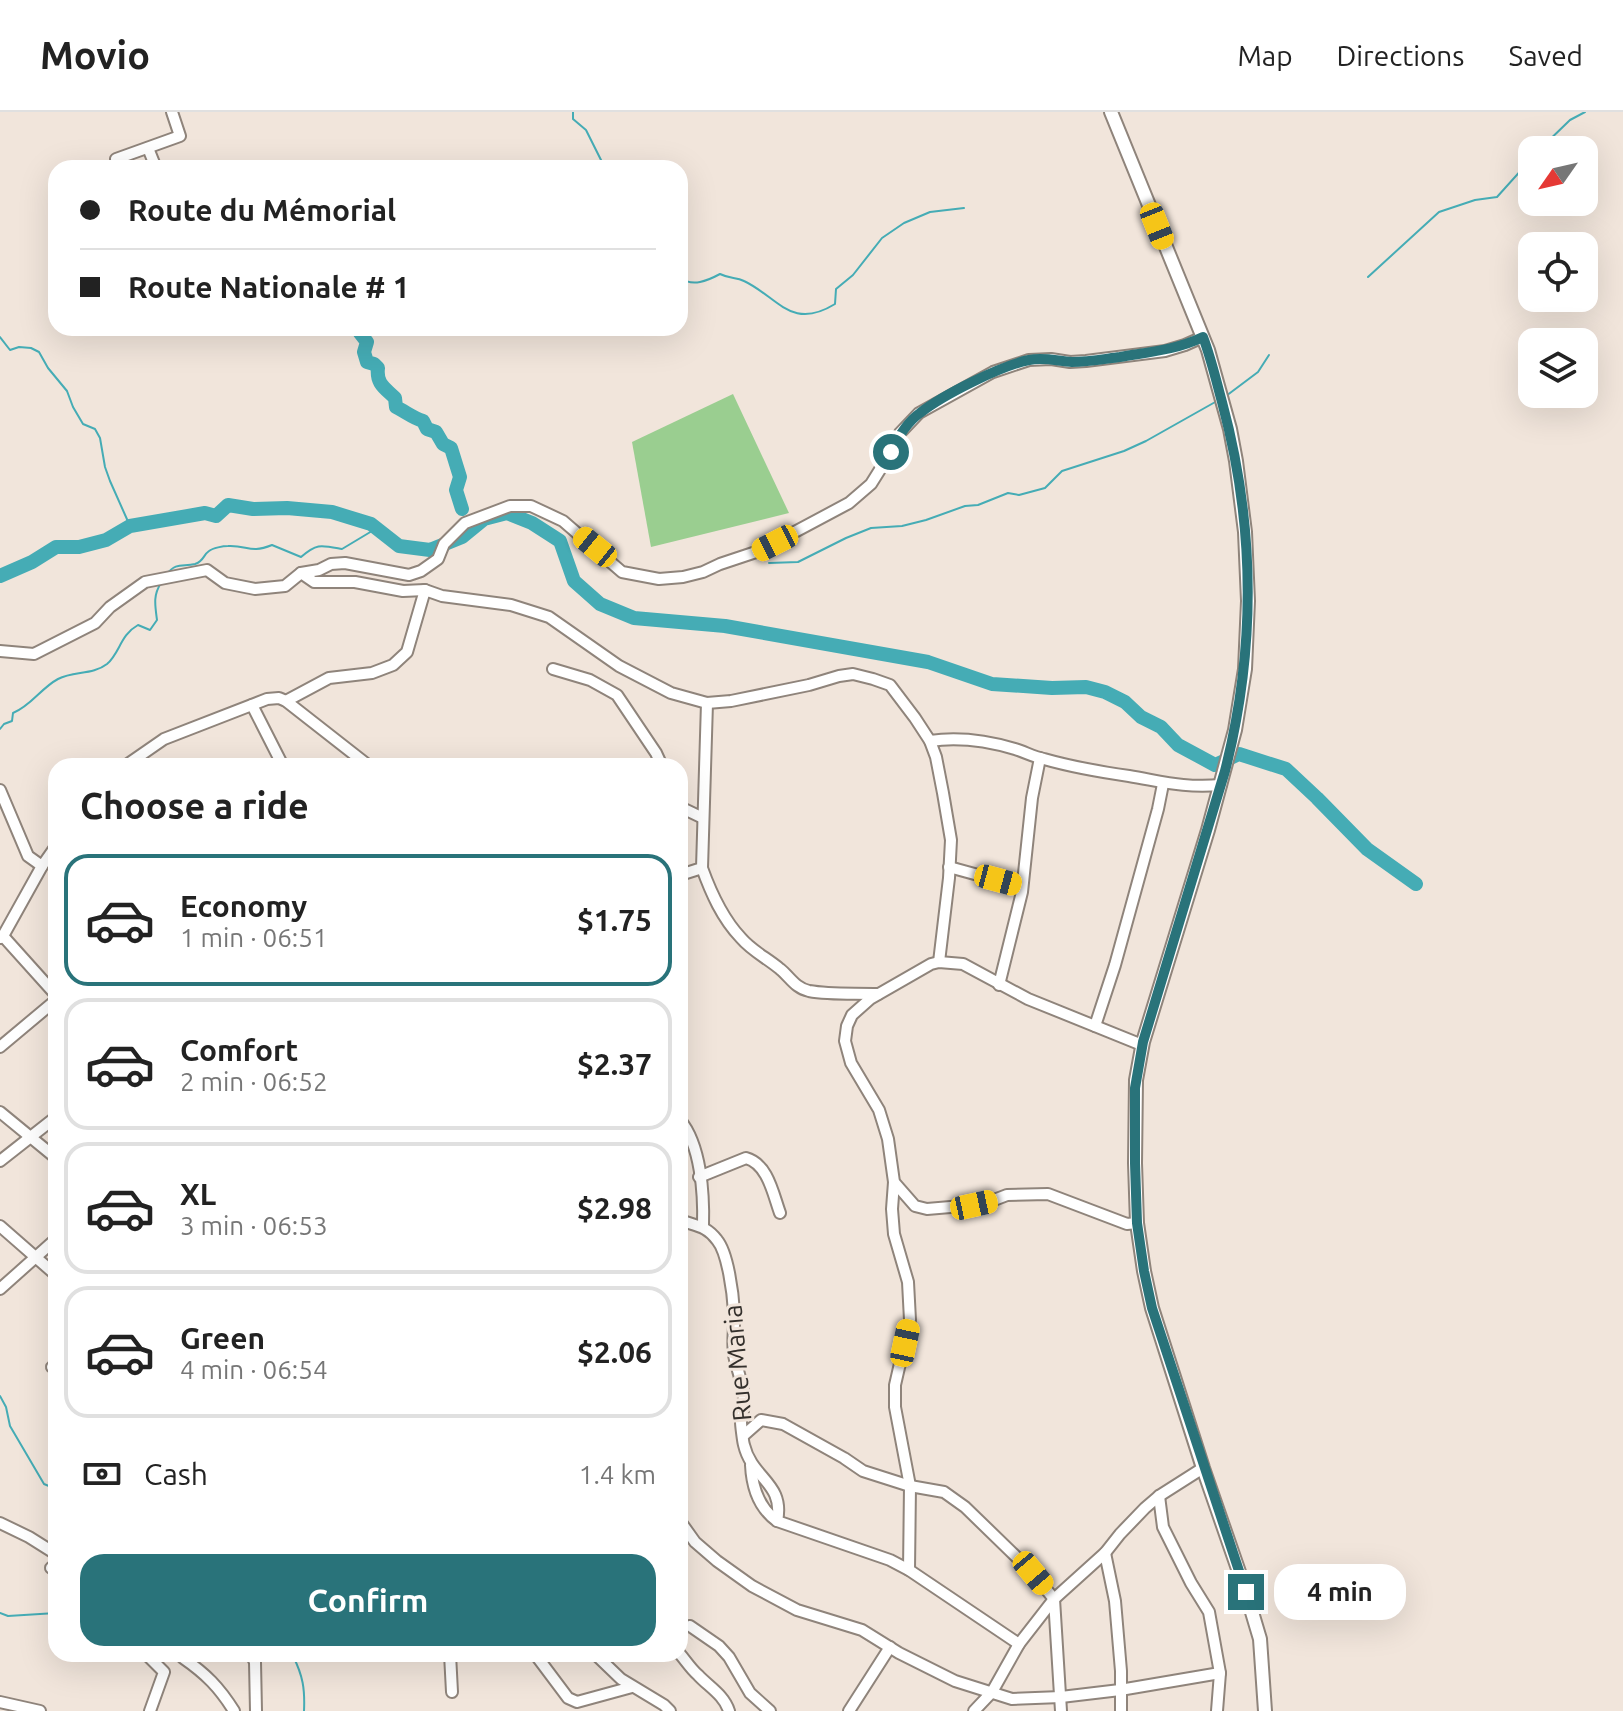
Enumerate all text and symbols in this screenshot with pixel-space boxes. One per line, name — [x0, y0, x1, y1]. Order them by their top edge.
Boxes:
text: Movio — [40, 34, 150, 76]
text: Map — [1237, 40, 1293, 71]
text: Directions — [1337, 40, 1464, 71]
text: Saved — [1508, 40, 1583, 71]
north arrow — [1518, 136, 1598, 216]
map controls — [1518, 136, 1598, 408]
text: Route du Mémorial — [128, 193, 396, 227]
car — [1137, 199, 1177, 253]
button: locate — [1518, 232, 1598, 312]
text: Route Nationale # 1 — [128, 270, 410, 304]
button: layers — [1518, 328, 1598, 408]
route start — [873, 434, 909, 470]
car — [748, 521, 802, 565]
car — [569, 523, 621, 571]
text: Choose a ride — [80, 785, 309, 826]
car — [972, 862, 1024, 898]
icon: car — [84, 884, 156, 956]
text: Economy — [180, 889, 307, 923]
text: $1.75 — [577, 903, 652, 937]
text: 1 min · 06:51 — [180, 923, 328, 952]
icon: car — [84, 1028, 156, 1100]
text: Comfort — [180, 1033, 298, 1067]
text: $2.37 — [577, 1047, 652, 1081]
text: 2 min · 06:52 — [180, 1067, 328, 1096]
icon: car — [84, 1172, 156, 1244]
text: XL — [180, 1177, 216, 1211]
car — [948, 1188, 1000, 1222]
text: $2.98 — [577, 1191, 652, 1225]
text: 3 min · 06:53 — [180, 1211, 328, 1240]
street label: Rue Maria — [717, 1304, 757, 1422]
icon: car — [84, 1316, 156, 1388]
car — [888, 1317, 922, 1369]
text: Green — [180, 1321, 265, 1355]
text: $2.06 — [577, 1335, 652, 1369]
text: 4 min · 06:54 — [180, 1355, 328, 1384]
icon: cash — [80, 1452, 124, 1496]
text: Cash — [144, 1457, 208, 1491]
text: 1.4 km — [579, 1460, 656, 1489]
car — [1008, 1547, 1058, 1599]
button: Confirm — [80, 1554, 656, 1646]
callout: 4 min — [1274, 1564, 1406, 1620]
route end — [1228, 1574, 1264, 1610]
text: 4 min — [1307, 1577, 1373, 1606]

